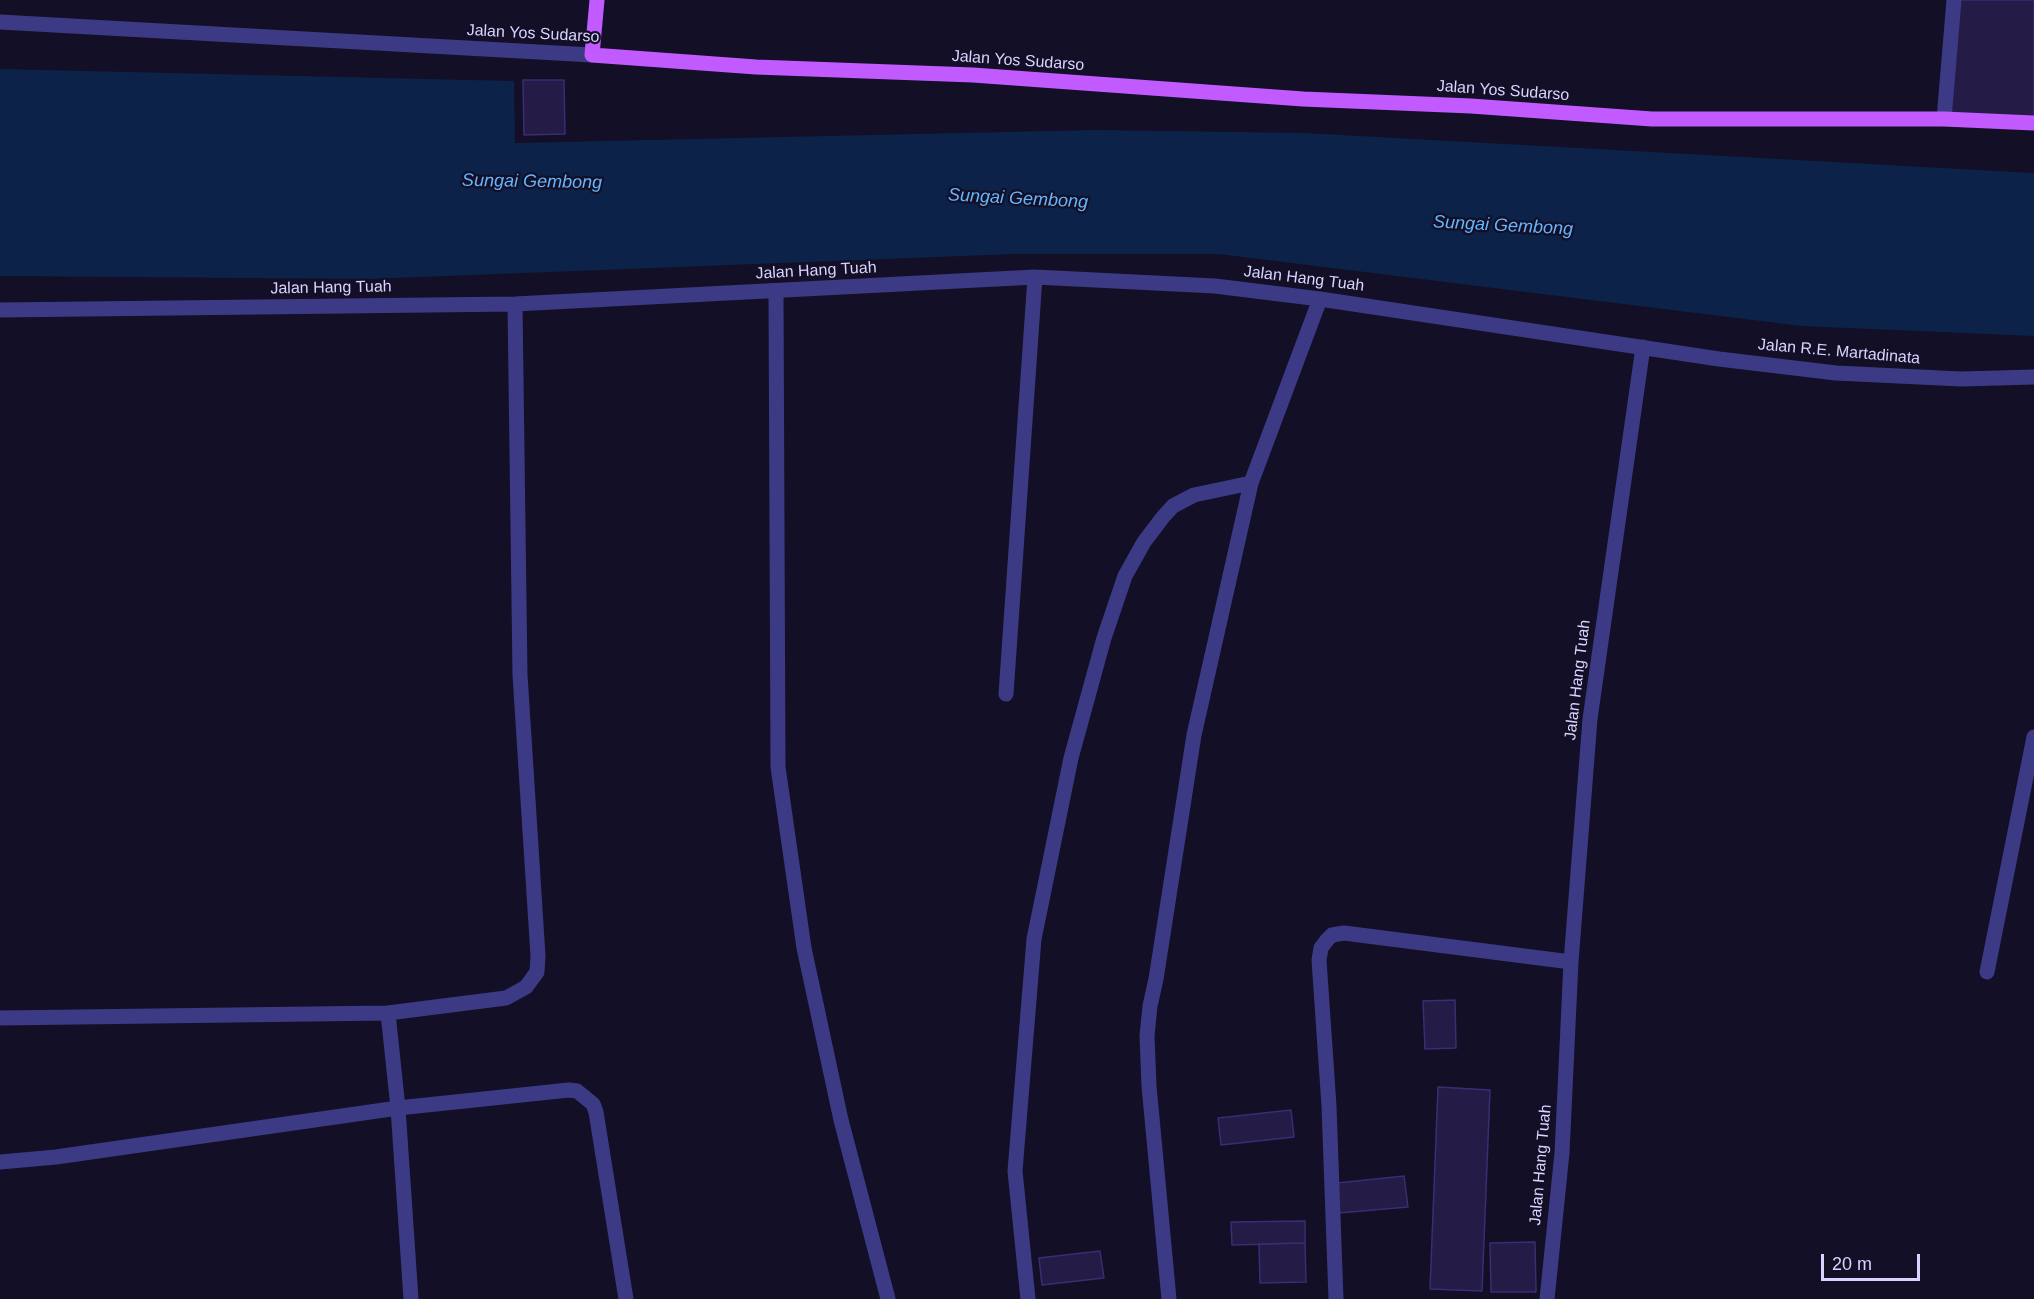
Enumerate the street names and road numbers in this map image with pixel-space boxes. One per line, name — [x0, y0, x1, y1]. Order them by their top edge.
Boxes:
street label: Jalan Yos Sudarso — [466, 21, 600, 47]
street label: Jalan Yos Sudarso — [951, 47, 1085, 75]
street label: Jalan Yos Sudarso — [1436, 77, 1570, 105]
street label: Jalan Hang Tuah — [755, 258, 877, 284]
street label: Jalan Hang Tuah — [1243, 262, 1365, 296]
street label: Jalan Hang Tuah — [270, 277, 392, 299]
street label: Jalan R.E. Martadinata — [1757, 335, 1921, 369]
street label: Jalan Hang Tuah — [1561, 619, 1595, 741]
street label: Jalan Hang Tuah — [1526, 1104, 1556, 1226]

